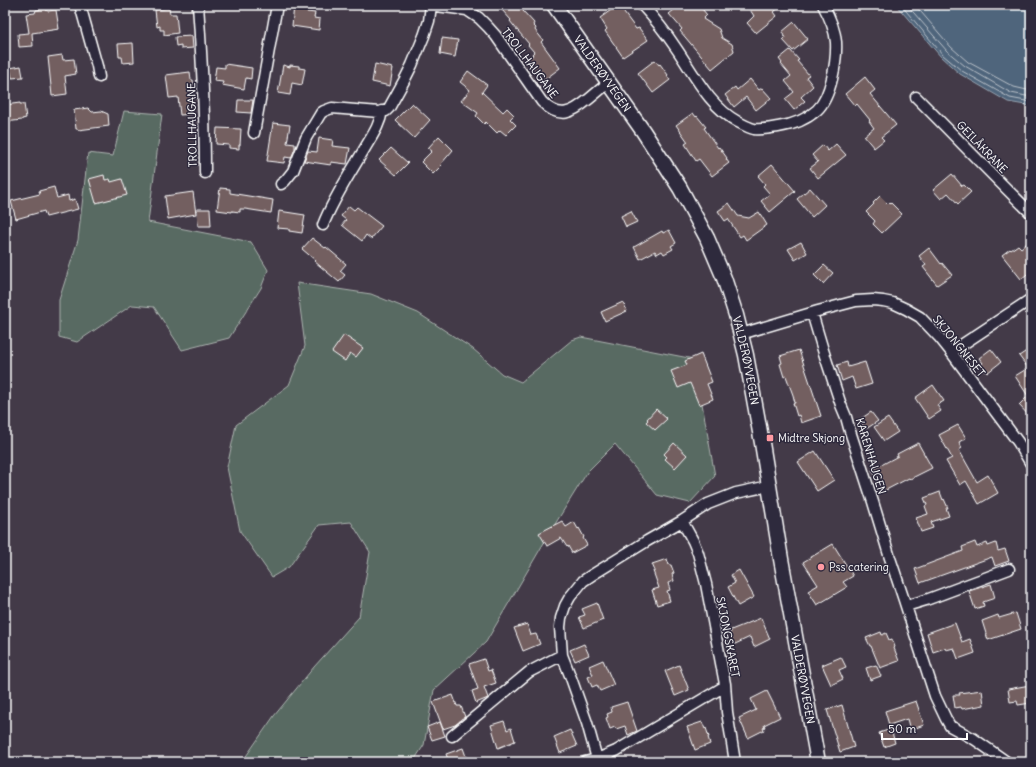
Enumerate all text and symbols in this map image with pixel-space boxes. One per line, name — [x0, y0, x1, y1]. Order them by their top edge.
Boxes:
street label: TROLLHAUGANE — [499, 25, 561, 101]
street label: VALDERØYVEGEN — [571, 33, 634, 115]
street label: TROLLHAUGANE — [184, 83, 200, 167]
street label: GEILÅKRANE — [954, 117, 1011, 176]
street label: SKJONGNESET — [930, 312, 988, 380]
street label: VALDERØYVEGEN — [730, 315, 762, 406]
street label: KARENHAUGEN — [853, 416, 889, 496]
place label: Midtre Skjong — [778, 431, 845, 445]
marker: Midtre Skjong — [765, 433, 775, 443]
place label: Pss catering — [829, 560, 889, 574]
marker: Pss catering — [816, 562, 826, 572]
street label: SKJONGSKARET — [713, 595, 743, 679]
street label: VALDERØYVEGEN — [788, 634, 818, 725]
scale bar — [882, 715, 967, 741]
text: 50 m — [888, 721, 917, 736]

